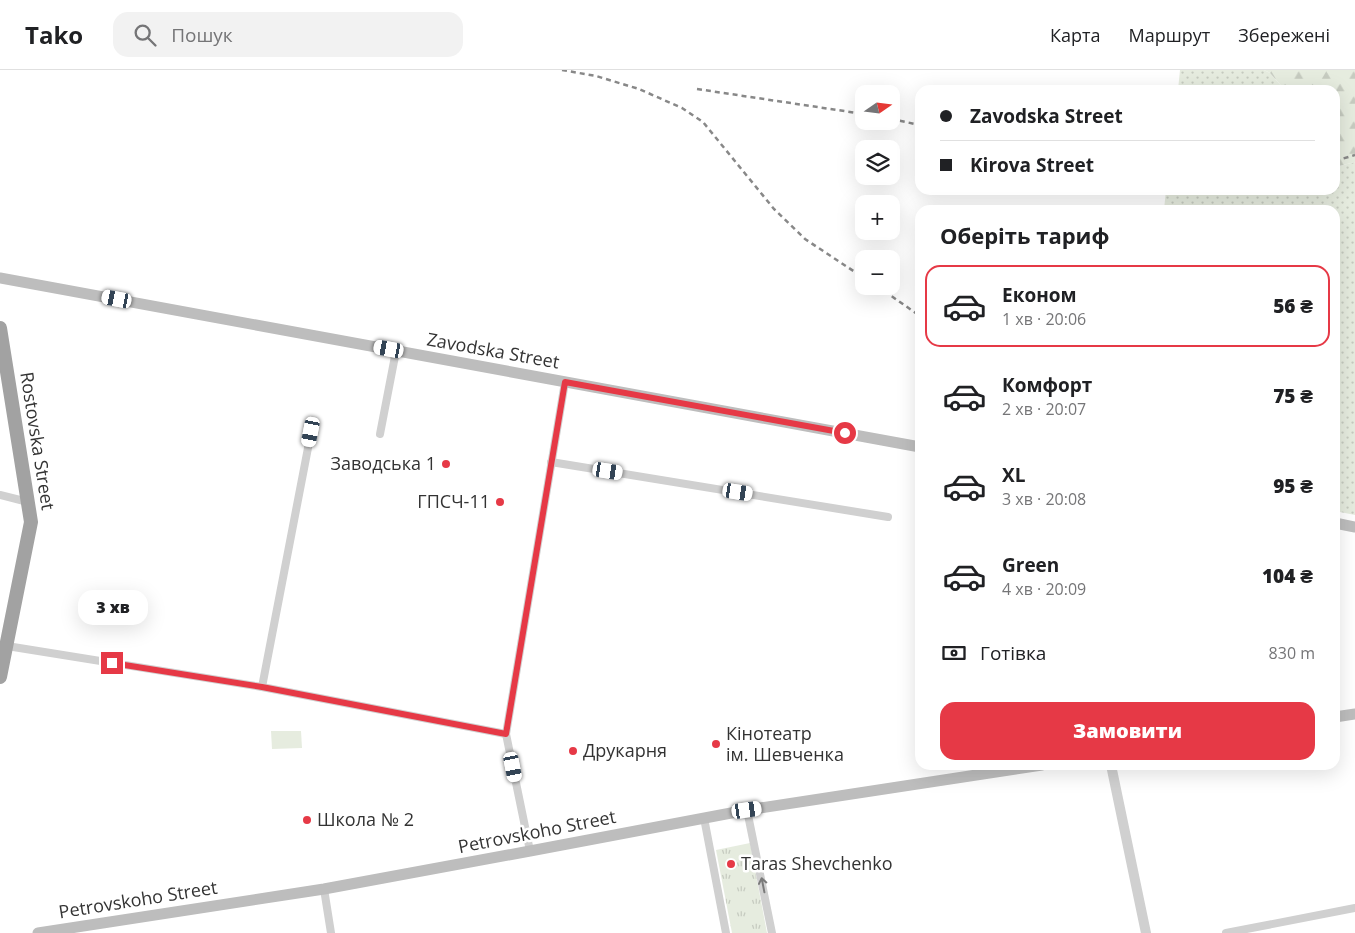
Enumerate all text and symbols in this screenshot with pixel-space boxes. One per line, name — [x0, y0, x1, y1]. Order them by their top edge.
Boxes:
search box — [113, 12, 463, 57]
text: Tako — [25, 18, 83, 51]
icon: search — [131, 21, 159, 49]
text: Пошук — [171, 22, 233, 48]
text: Карта — [1050, 23, 1101, 47]
text: Маршрут — [1129, 23, 1210, 47]
text: Збережені — [1238, 23, 1330, 47]
north arrow — [855, 85, 900, 130]
map controls — [855, 85, 900, 295]
text: Zavodska Street — [970, 103, 1123, 129]
button: layers — [855, 140, 900, 185]
text: Kirova Street — [970, 152, 1094, 178]
button: + — [855, 195, 900, 240]
text: Оберіть тариф — [940, 220, 1109, 250]
button: − — [855, 250, 900, 295]
text: Економ — [1002, 282, 1077, 308]
icon: car — [942, 284, 987, 329]
car — [100, 289, 133, 309]
text: 56 ₴ — [1273, 293, 1313, 319]
text: 1 хв · 20:06 — [1002, 308, 1086, 330]
street label: Zavodska Street — [425, 327, 561, 373]
car — [372, 339, 405, 359]
street label: Rostovska Street — [15, 370, 61, 512]
text: Комфорт — [1002, 372, 1092, 398]
icon: car — [942, 374, 987, 419]
text: 75 ₴ — [1273, 383, 1313, 409]
text: 2 хв · 20:07 — [1002, 398, 1086, 420]
car — [300, 416, 321, 448]
route start — [834, 422, 856, 444]
place label: Заводська 1 — [330, 451, 436, 475]
marker: Заводська 1 — [440, 458, 452, 470]
car — [592, 461, 623, 481]
text: XL — [1002, 462, 1025, 488]
icon: car — [942, 464, 987, 509]
text: 95 ₴ — [1273, 473, 1313, 499]
car — [722, 482, 753, 502]
text: 3 хв · 20:08 — [1002, 488, 1086, 510]
place label: ГПСЧ-11 — [417, 489, 490, 513]
marker: ГПСЧ-11 — [494, 496, 506, 508]
text: Green — [1002, 552, 1059, 578]
icon: car — [942, 554, 987, 599]
text: 104 ₴ — [1262, 563, 1313, 589]
text: 4 хв · 20:09 — [1002, 578, 1086, 600]
callout: 3 хв — [77, 590, 147, 626]
text: 3 хв — [96, 596, 130, 618]
icon: cash — [940, 639, 968, 667]
text: Готівка — [980, 640, 1046, 666]
text: 830 m — [1269, 642, 1315, 664]
route end — [101, 652, 123, 674]
button: Замовити — [940, 702, 1315, 760]
place label: Кінотеатр ім. Шевченка — [726, 721, 844, 766]
place label: Друкарня — [583, 738, 667, 762]
marker: Кінотеатр ім. Шевченка — [710, 738, 722, 750]
marker: Друкарня — [567, 745, 579, 757]
car — [502, 751, 523, 783]
car — [731, 800, 762, 820]
street label: Petrovskoho Street — [456, 804, 618, 858]
place label: Школа № 2 — [317, 807, 414, 831]
marker: Школа № 2 — [301, 814, 313, 826]
place label: Taras Shevchenko — [741, 851, 893, 875]
marker: Taras Shevchenko — [725, 858, 737, 870]
street label: Petrovskoho Street — [57, 875, 219, 923]
one-way arrow — [757, 878, 767, 894]

